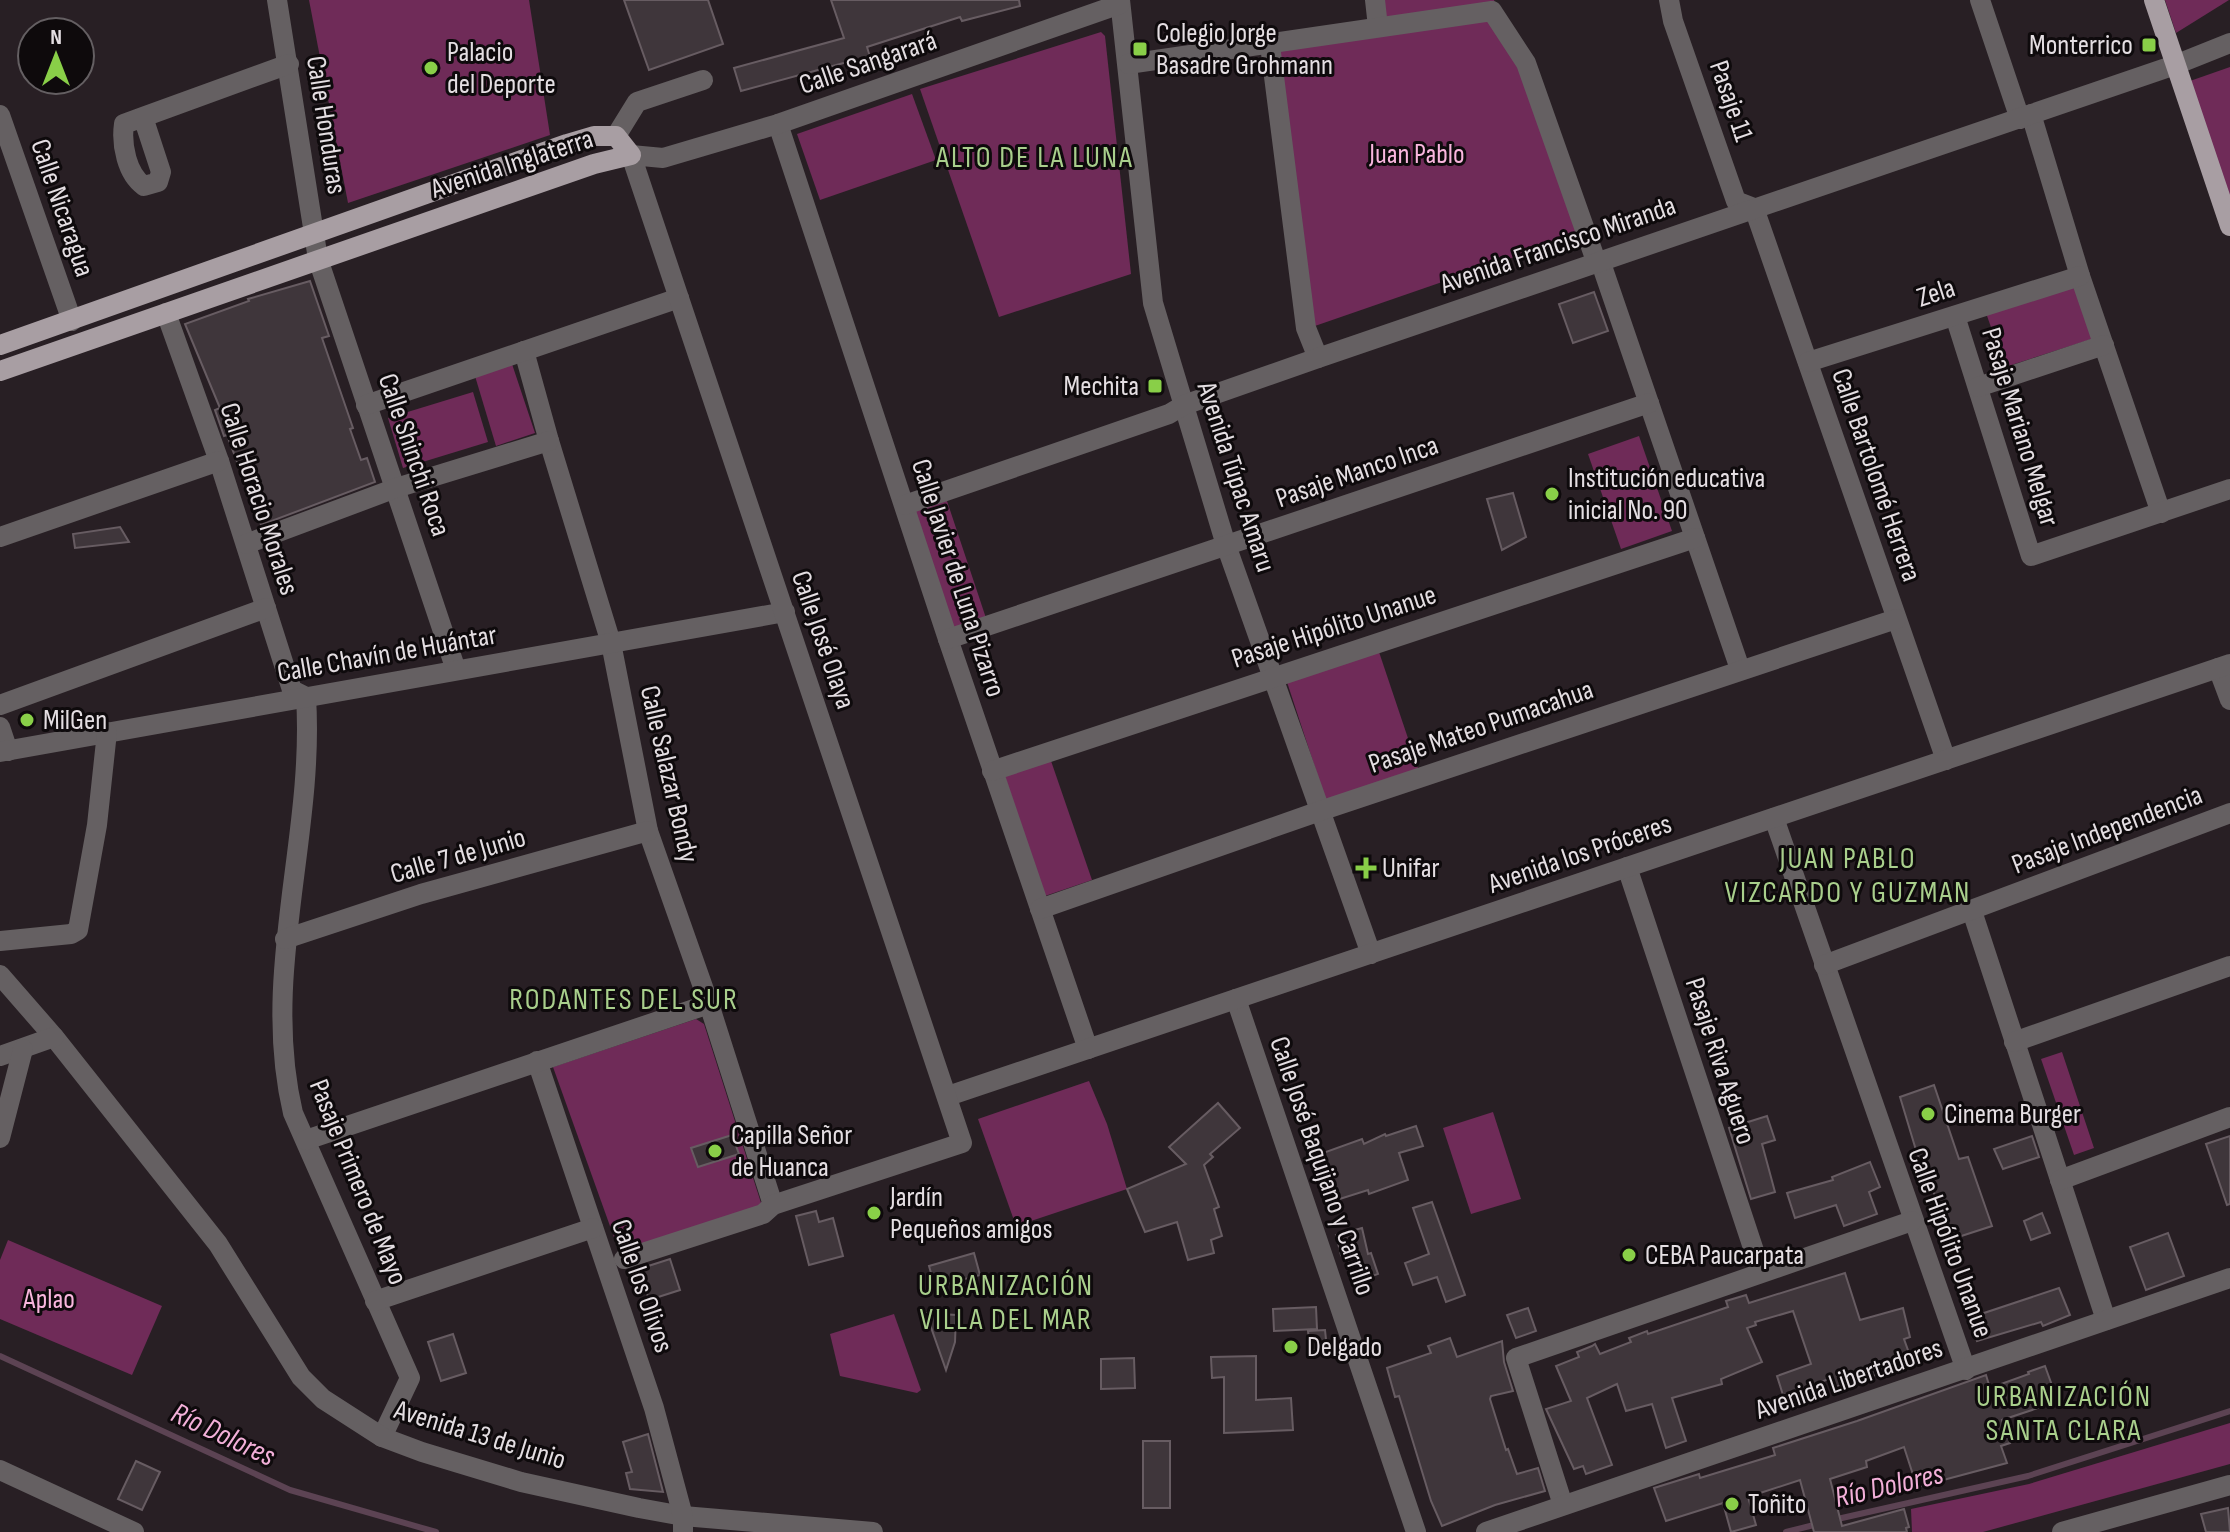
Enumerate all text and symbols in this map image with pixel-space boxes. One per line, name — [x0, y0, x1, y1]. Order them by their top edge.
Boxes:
north arrow — [16, 16, 96, 96]
place label: Colegio Jorge Basadre Grohmann — [1156, 17, 1333, 82]
text: N — [50, 24, 62, 51]
street label: Calle Sangarará — [795, 24, 941, 102]
place label: Monterrico — [2029, 29, 2133, 62]
place label: Palacio del Deporte — [447, 36, 556, 101]
marker: Monterrico — [2140, 36, 2158, 54]
marker: Colegio Jorge Basadre Grohmann — [1131, 40, 1149, 58]
street label: Calle Honduras — [299, 53, 353, 197]
street label: Pasaje 11 — [1702, 56, 1760, 146]
marker: Palacio del Deporte — [422, 59, 440, 77]
street label: Avenida Inglaterra — [426, 122, 597, 206]
street label: Calle Nicaragua — [23, 135, 101, 281]
park label: Juan Pablo — [1368, 138, 1465, 171]
district label: ALTO DE LA LUNA — [935, 140, 1134, 176]
street label: Avenida Francisco Miranda — [1435, 189, 1680, 301]
street label: Zela — [1913, 271, 1959, 315]
street label: Pasaje Mariano Melgar — [1974, 324, 2066, 530]
street label: Calle Bartolomé Herrera — [1824, 364, 1928, 586]
street label: Calle Shinchi Roca — [371, 369, 457, 541]
place label: Mechita — [1064, 370, 1139, 403]
marker: Mechita — [1146, 377, 1164, 395]
street label: Avenida Túpac Amaru — [1189, 377, 1282, 576]
street label: Calle Horacio Morales — [212, 399, 306, 599]
street label: Pasaje Manco Inca — [1271, 429, 1443, 515]
street label: Calle Javier de Luna Pizarro — [904, 455, 1012, 701]
place label: Institución educativa inicial No. 90 — [1568, 462, 1765, 527]
marker: Institución educativa inicial No. 90 — [1543, 485, 1561, 503]
street label: Calle José Olaya — [784, 567, 862, 713]
street label: Pasaje Hipólito Unanue — [1227, 578, 1441, 676]
street label: Calle Chavín de Huántar — [275, 618, 499, 690]
street label: Pasaje Mateo Pumacahua — [1364, 673, 1598, 781]
street label: Calle Salazar Bondy — [633, 682, 705, 866]
place label: MilGen — [43, 704, 107, 737]
marker: MilGen — [18, 711, 36, 729]
street label: Pasaje Independencia — [2007, 779, 2207, 881]
street label: Avenida los Próceres — [1483, 807, 1676, 901]
street label: Calle 7 de Junio — [386, 821, 530, 891]
district label: JUAN PABLO VIZCARDO Y GUZMAN — [1725, 841, 1971, 911]
place label: Unifar — [1382, 852, 1440, 885]
marker: Unifar — [1357, 859, 1375, 877]
street label: Pasaje Riva Aguero — [1678, 974, 1762, 1148]
district label: RODANTES DEL SUR — [509, 982, 739, 1018]
street label: Calle José Baquijano y Carrillo — [1262, 1032, 1382, 1300]
street label: Pasaje Primero de Mayo — [302, 1075, 414, 1289]
place label: Cinema Burger — [1944, 1098, 2081, 1131]
marker: Cinema Burger — [1919, 1105, 1937, 1123]
place label: Capilla Señor de Huanca — [731, 1119, 852, 1184]
marker: Capilla Señor de Huanca — [706, 1142, 724, 1160]
street label: Calle Hipólito Unanue — [1900, 1144, 2000, 1342]
place label: Jardín Pequeños amigos — [889, 1181, 1053, 1246]
marker: Jardín Pequeños amigos — [865, 1204, 883, 1222]
street label: Calle los Olivos — [604, 1215, 680, 1357]
place label: CEBA Paucarpata — [1645, 1239, 1804, 1272]
marker: CEBA Paucarpata — [1620, 1246, 1638, 1264]
district label: URBANIZACIÓN VILLA DEL MAR — [918, 1268, 1094, 1338]
park label: Aplao — [22, 1283, 75, 1316]
place label: Delgado — [1307, 1331, 1382, 1364]
street label: Avenida Libertadores — [1750, 1332, 1947, 1427]
marker: Delgado — [1282, 1338, 1300, 1356]
district label: URBANIZACIÓN SANTA CLARA — [1976, 1379, 2152, 1449]
street label: Avenida 13 de Junio — [389, 1393, 570, 1477]
water label: Río Dolores — [165, 1395, 281, 1475]
water label: Río Dolores — [1831, 1456, 1947, 1516]
place label: Toñito — [1748, 1488, 1806, 1521]
marker: Toñito — [1723, 1495, 1741, 1513]

